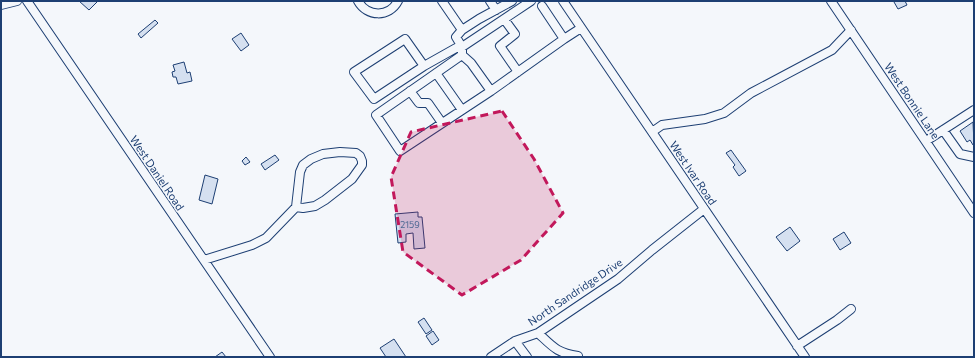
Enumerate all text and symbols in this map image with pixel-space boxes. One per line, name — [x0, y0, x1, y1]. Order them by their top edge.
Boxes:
street label: West Bonnie Lane — [882, 60, 943, 141]
street label: West Daniel Road — [128, 133, 187, 213]
street label: West Ivar Road — [667, 138, 720, 207]
house number: 2159 — [400, 219, 420, 230]
street label: North Sandridge Drive — [525, 255, 625, 328]

